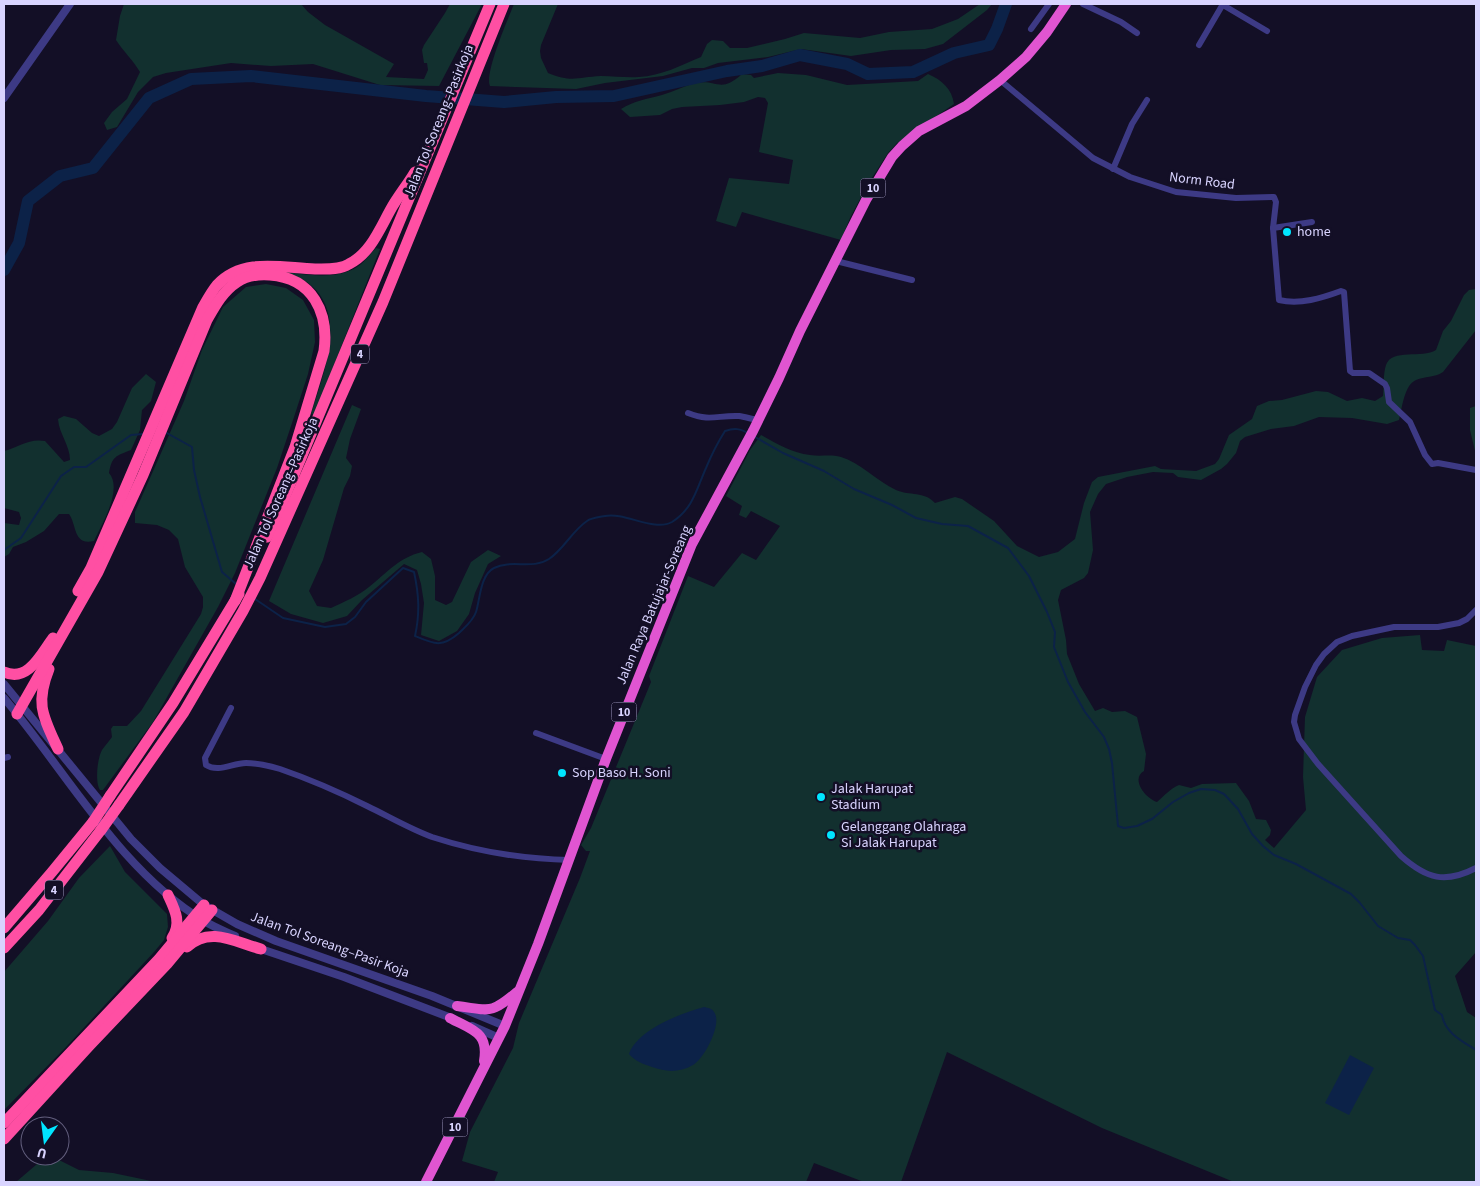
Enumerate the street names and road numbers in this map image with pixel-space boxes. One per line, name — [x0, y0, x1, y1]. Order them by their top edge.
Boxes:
street label: Jalan Tol Soreang–Pasirkoja — [399, 41, 479, 201]
street label: Norm Road — [1168, 167, 1236, 195]
road number: 10 — [860, 178, 886, 198]
road number: 4 — [351, 344, 369, 364]
street label: Jalan Tol Soreang–Pasirkoja — [239, 414, 323, 572]
street label: Jalan Raya Batujajar-Soreang — [611, 522, 697, 688]
road number: 10 — [612, 702, 636, 722]
road number: 4 — [45, 880, 63, 900]
street label: Jalan Tol Soreang–Pasir Koja — [248, 907, 412, 983]
road number: 10 — [442, 1118, 468, 1136]

